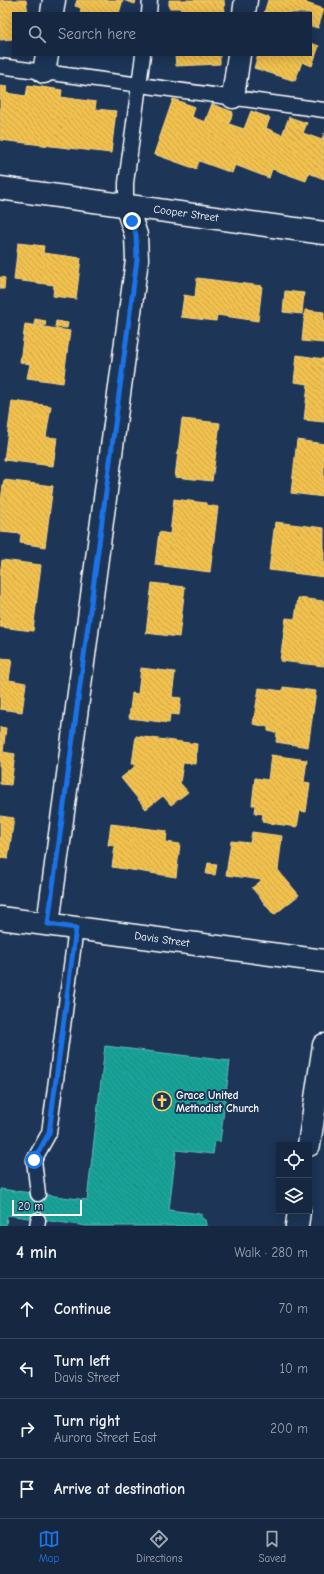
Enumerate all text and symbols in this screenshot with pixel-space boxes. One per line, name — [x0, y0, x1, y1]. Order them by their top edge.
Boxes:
search box — [12, 12, 312, 56]
icon: search — [26, 23, 48, 45]
text: Search here — [58, 25, 136, 43]
street label: Cooper Street — [153, 203, 220, 225]
route end — [123, 212, 141, 230]
street label: Davis Street — [134, 929, 191, 950]
place label: Grace United Methodist Church — [176, 1089, 259, 1115]
church icon: Grace United Methodist Church — [151, 1090, 173, 1112]
map controls — [276, 1142, 312, 1214]
button: locate — [276, 1142, 312, 1178]
route start — [25, 1151, 43, 1169]
button: layers — [276, 1178, 312, 1214]
scale bar — [12, 1198, 82, 1217]
text: 20 m — [18, 1200, 43, 1213]
text: 4 min — [16, 1243, 57, 1262]
text: Walk · 280 m — [234, 1245, 308, 1260]
icon: ahead — [16, 1298, 38, 1320]
text: Continue — [54, 1300, 111, 1318]
text: 70 m — [279, 1301, 308, 1316]
text: Turn left — [54, 1352, 110, 1370]
icon: left — [16, 1358, 38, 1380]
text: 10 m — [280, 1361, 308, 1376]
text: Davis Street — [54, 1370, 120, 1385]
text: Turn right — [54, 1412, 120, 1430]
icon: right — [16, 1418, 38, 1440]
text: 200 m — [270, 1421, 308, 1436]
text: Aurora Street East — [54, 1430, 157, 1445]
icon: arrive — [16, 1478, 38, 1500]
text: Arrive at destination — [54, 1480, 185, 1498]
tab: Map — [38, 1528, 60, 1565]
tab: Directions — [136, 1528, 183, 1565]
tab: Saved — [259, 1528, 286, 1565]

